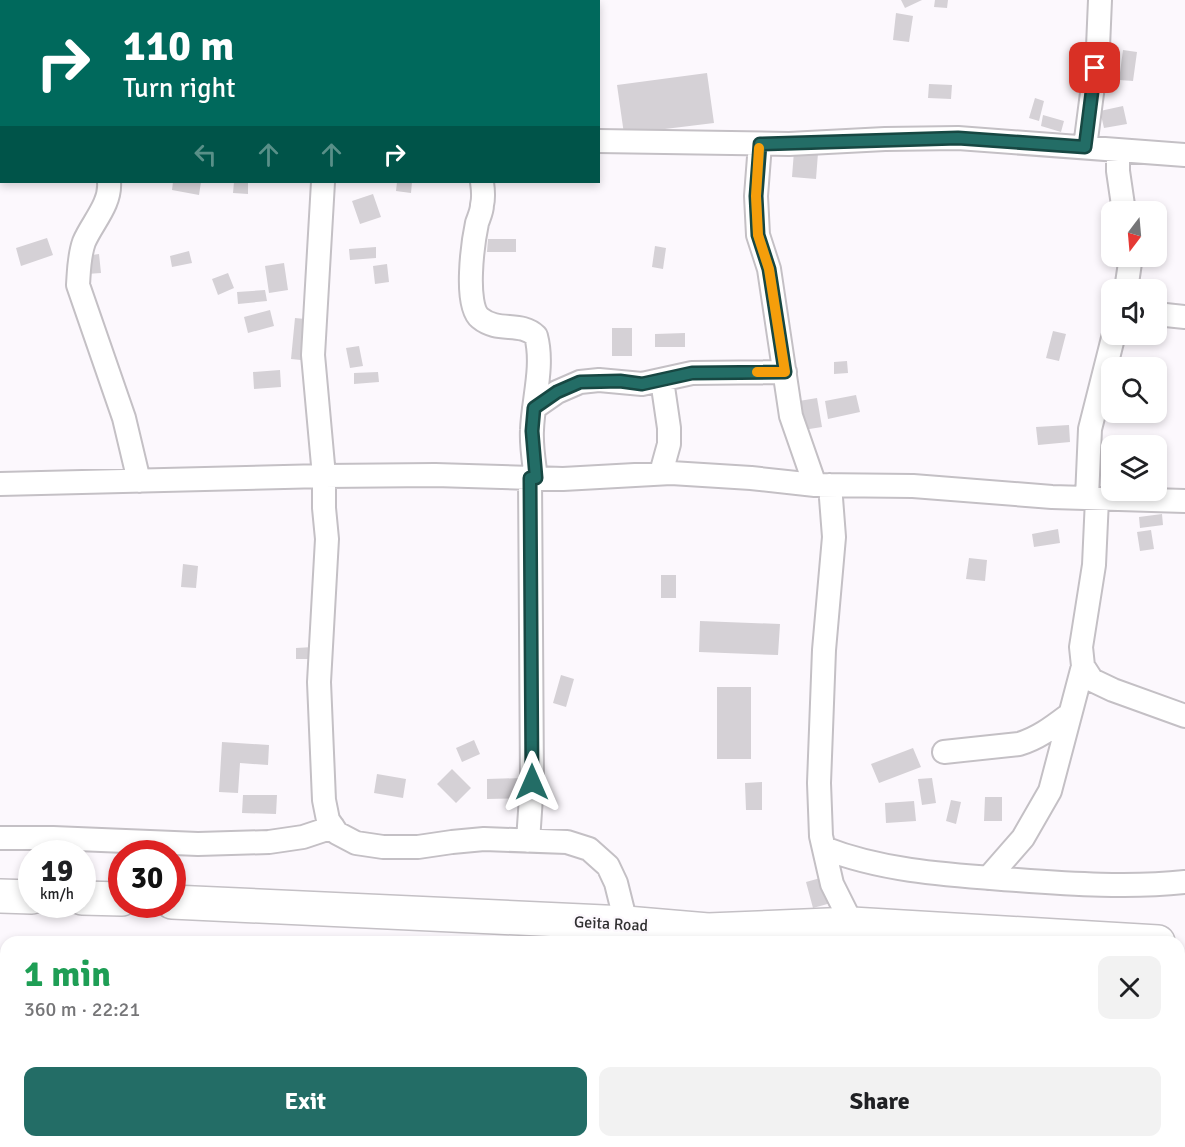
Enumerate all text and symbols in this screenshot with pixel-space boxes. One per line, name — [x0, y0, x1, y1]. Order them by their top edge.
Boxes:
text: 110 m — [123, 21, 234, 72]
icon: right — [24, 24, 102, 102]
pin — [1069, 42, 1120, 93]
icon: arrive — [1078, 51, 1111, 84]
text: Turn right — [123, 72, 236, 105]
icon: left — [189, 138, 222, 171]
icon: ahead — [252, 138, 285, 171]
icon: ahead — [315, 138, 348, 171]
icon: right — [378, 138, 411, 171]
north arrow — [1101, 201, 1167, 267]
map controls — [1101, 201, 1167, 501]
button: sound — [1101, 279, 1167, 345]
button: search — [1101, 357, 1167, 423]
button: layers — [1101, 435, 1167, 501]
position arrow — [500, 750, 564, 814]
speed limit sign: 30 — [108, 840, 186, 918]
text: 19 — [41, 853, 73, 890]
text: km/h — [40, 885, 74, 903]
street label: Geita Road — [573, 912, 648, 936]
text: 1 min — [24, 952, 111, 997]
button: close — [1098, 956, 1161, 1019]
text: 360 m · 22:21 — [24, 997, 140, 1022]
button: Exit — [24, 1067, 587, 1136]
button: Share — [599, 1067, 1161, 1136]

